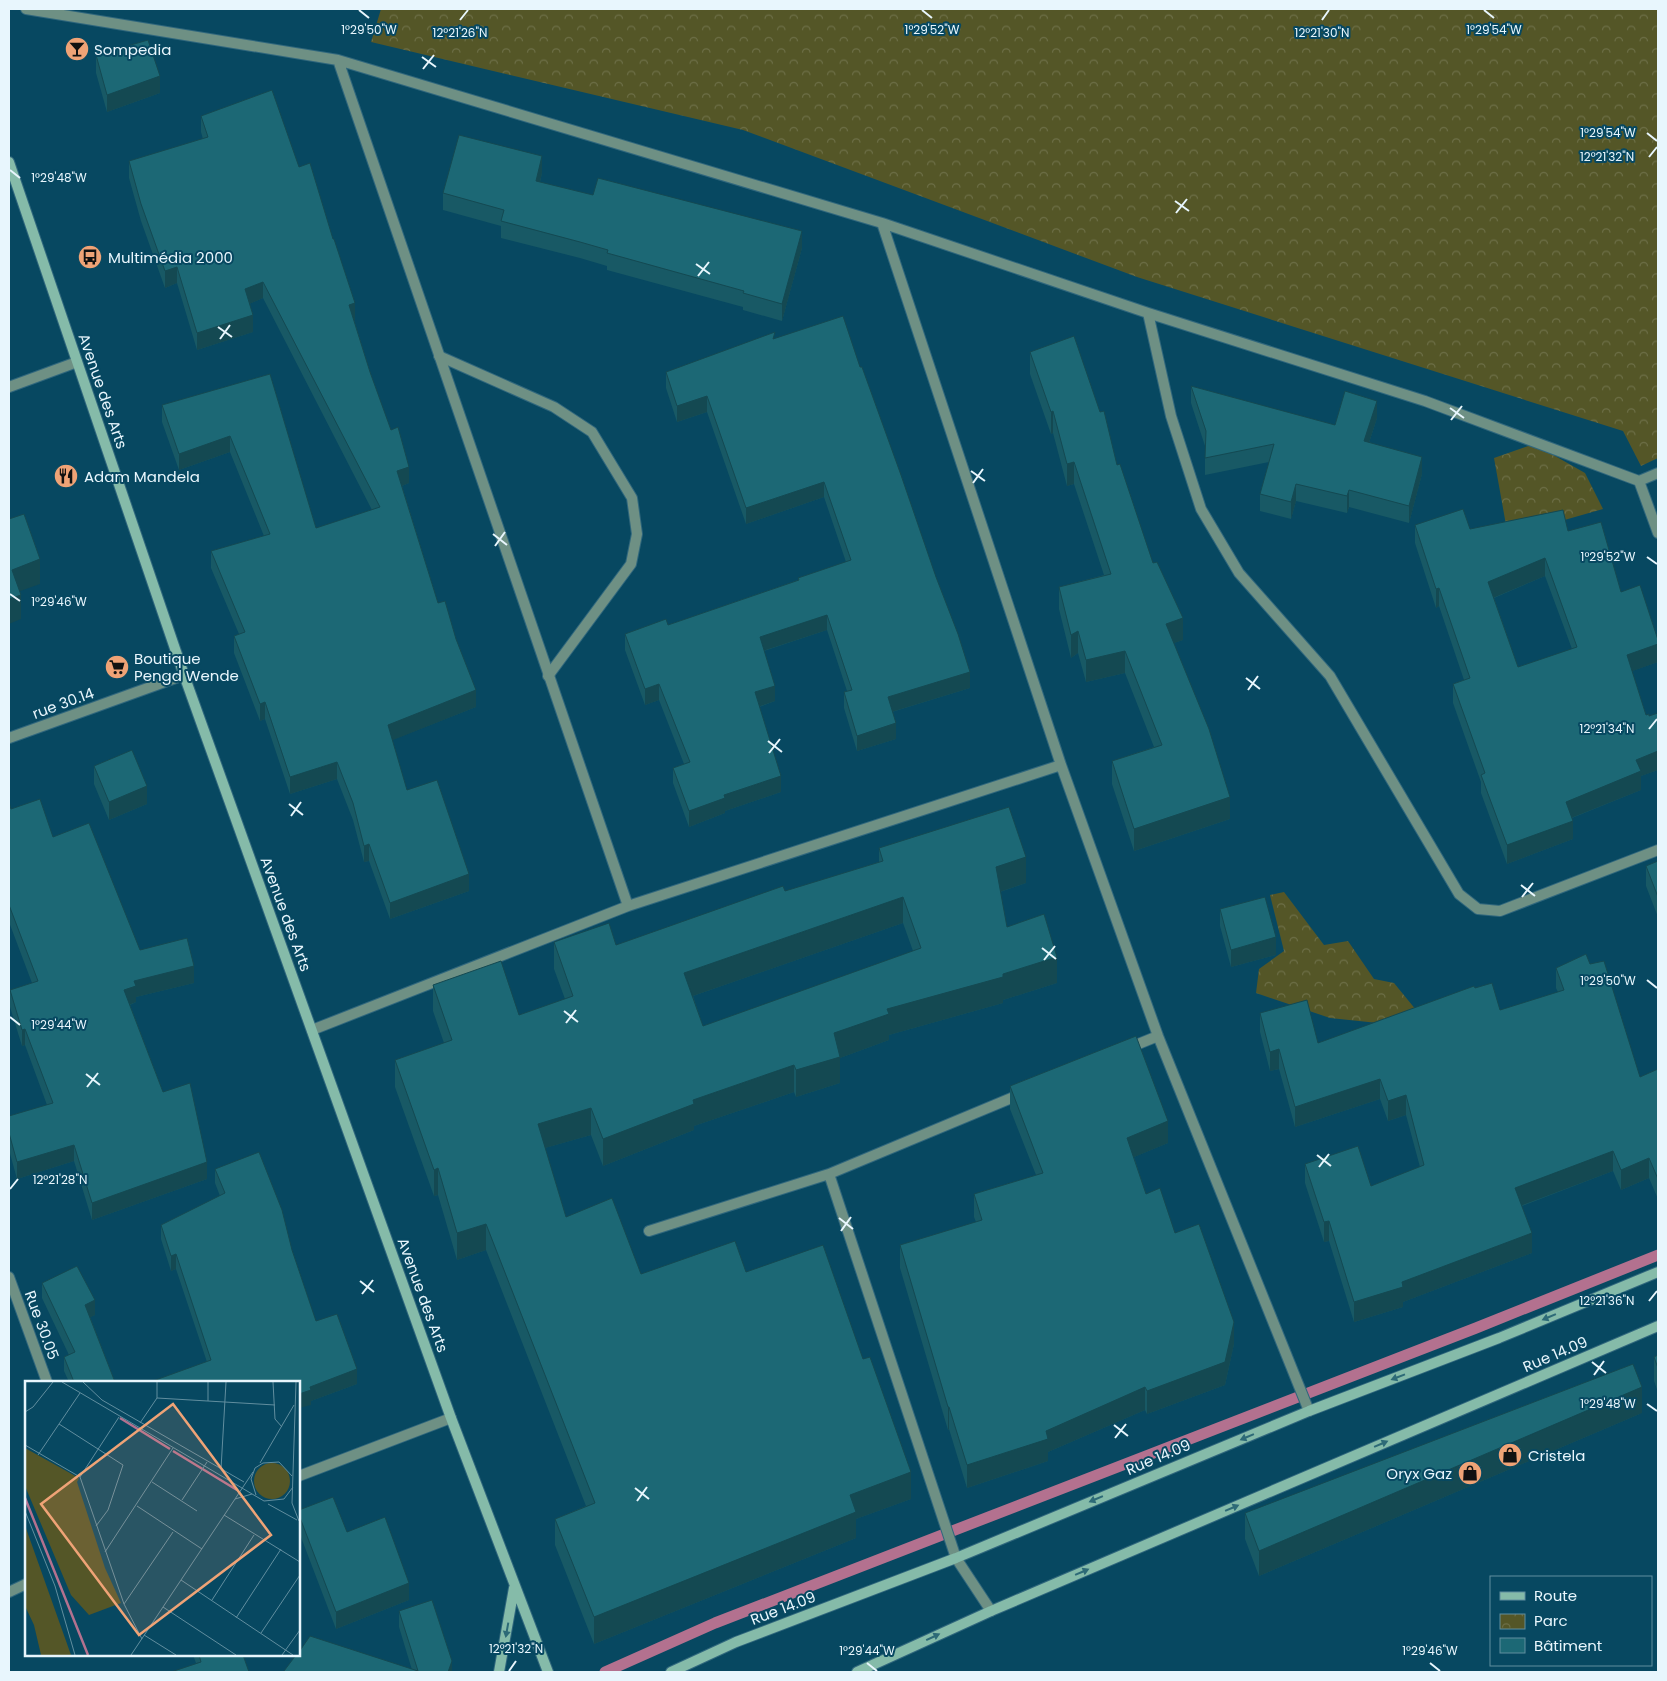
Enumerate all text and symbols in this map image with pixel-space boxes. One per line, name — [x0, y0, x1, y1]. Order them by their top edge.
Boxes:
text: 1°29'50"W — [341, 21, 397, 38]
text: 1°29'52"W — [905, 21, 960, 38]
text: 1°29'54"W — [1466, 21, 1522, 38]
text: 12°21'26"N — [433, 24, 487, 41]
text: 12°21'30"N — [1295, 24, 1349, 41]
bar icon: Sompedia — [64, 36, 90, 62]
place label: Sompedia — [94, 39, 171, 60]
text: 1°29'54"W — [1580, 124, 1636, 141]
text: 12°21'32"N — [1580, 148, 1634, 165]
text: 1°29'48"W — [31, 169, 87, 186]
bus stop icon: Multimédia 2000 — [77, 244, 103, 270]
place label: Multimédia 2000 — [108, 247, 233, 268]
street label: Avenue des Arts — [73, 331, 133, 452]
restaurant icon: Adam Mandela — [53, 463, 79, 489]
place label: Adam Mandela — [84, 466, 200, 487]
text: 1°29'52"W — [1581, 548, 1636, 565]
text: 1°29'46"W — [31, 593, 87, 610]
place label: Boutique Pengd Wende — [134, 648, 239, 686]
supermarket icon: Boutique Pengd Wende — [104, 654, 130, 680]
street label: rue 30.14 — [29, 682, 97, 724]
text: 12°21'34"N — [1580, 720, 1634, 737]
street label: Avenue des Arts — [256, 854, 317, 974]
text: 1°29'50"W — [1580, 972, 1636, 989]
text: 1°29'44"W — [31, 1016, 87, 1033]
text: 12°21'28"N — [33, 1171, 87, 1188]
street label: Avenue des Arts — [393, 1235, 454, 1355]
street label: Rue 30.05 — [20, 1287, 64, 1363]
text: 12°21'36"N — [1580, 1292, 1634, 1309]
one-way arrow — [1542, 1314, 1556, 1322]
street label: Rue 14.09 — [1519, 1331, 1591, 1377]
one-way arrow — [1390, 1374, 1405, 1381]
inset map — [25, 1381, 300, 1656]
text: 1°29'48"W — [1580, 1395, 1636, 1412]
street label: Rue 14.09 — [1122, 1434, 1194, 1480]
one-way arrow — [1239, 1434, 1254, 1441]
one-way arrow — [1374, 1440, 1388, 1448]
shop icon: Cristela — [1497, 1442, 1523, 1468]
place label: Cristela — [1528, 1445, 1585, 1466]
shop icon: Oryx Gaz — [1457, 1460, 1483, 1486]
place label: Oryx Gaz — [1386, 1463, 1452, 1484]
one-way arrow — [1089, 1496, 1104, 1504]
one-way arrow — [1224, 1504, 1239, 1512]
one-way arrow — [1075, 1568, 1090, 1576]
legend — [1490, 1576, 1652, 1666]
text: Route — [1534, 1585, 1577, 1606]
street label: Rue 14.09 — [747, 1586, 819, 1630]
text: Parc — [1534, 1610, 1568, 1631]
one-way arrow — [503, 1622, 511, 1638]
one-way arrow — [926, 1633, 940, 1641]
text: Bâtiment — [1534, 1635, 1602, 1656]
text: 12°21'32"N — [489, 1640, 543, 1657]
text: 1°29'44"W — [839, 1642, 895, 1659]
text: 1°29'46"W — [1402, 1642, 1458, 1659]

